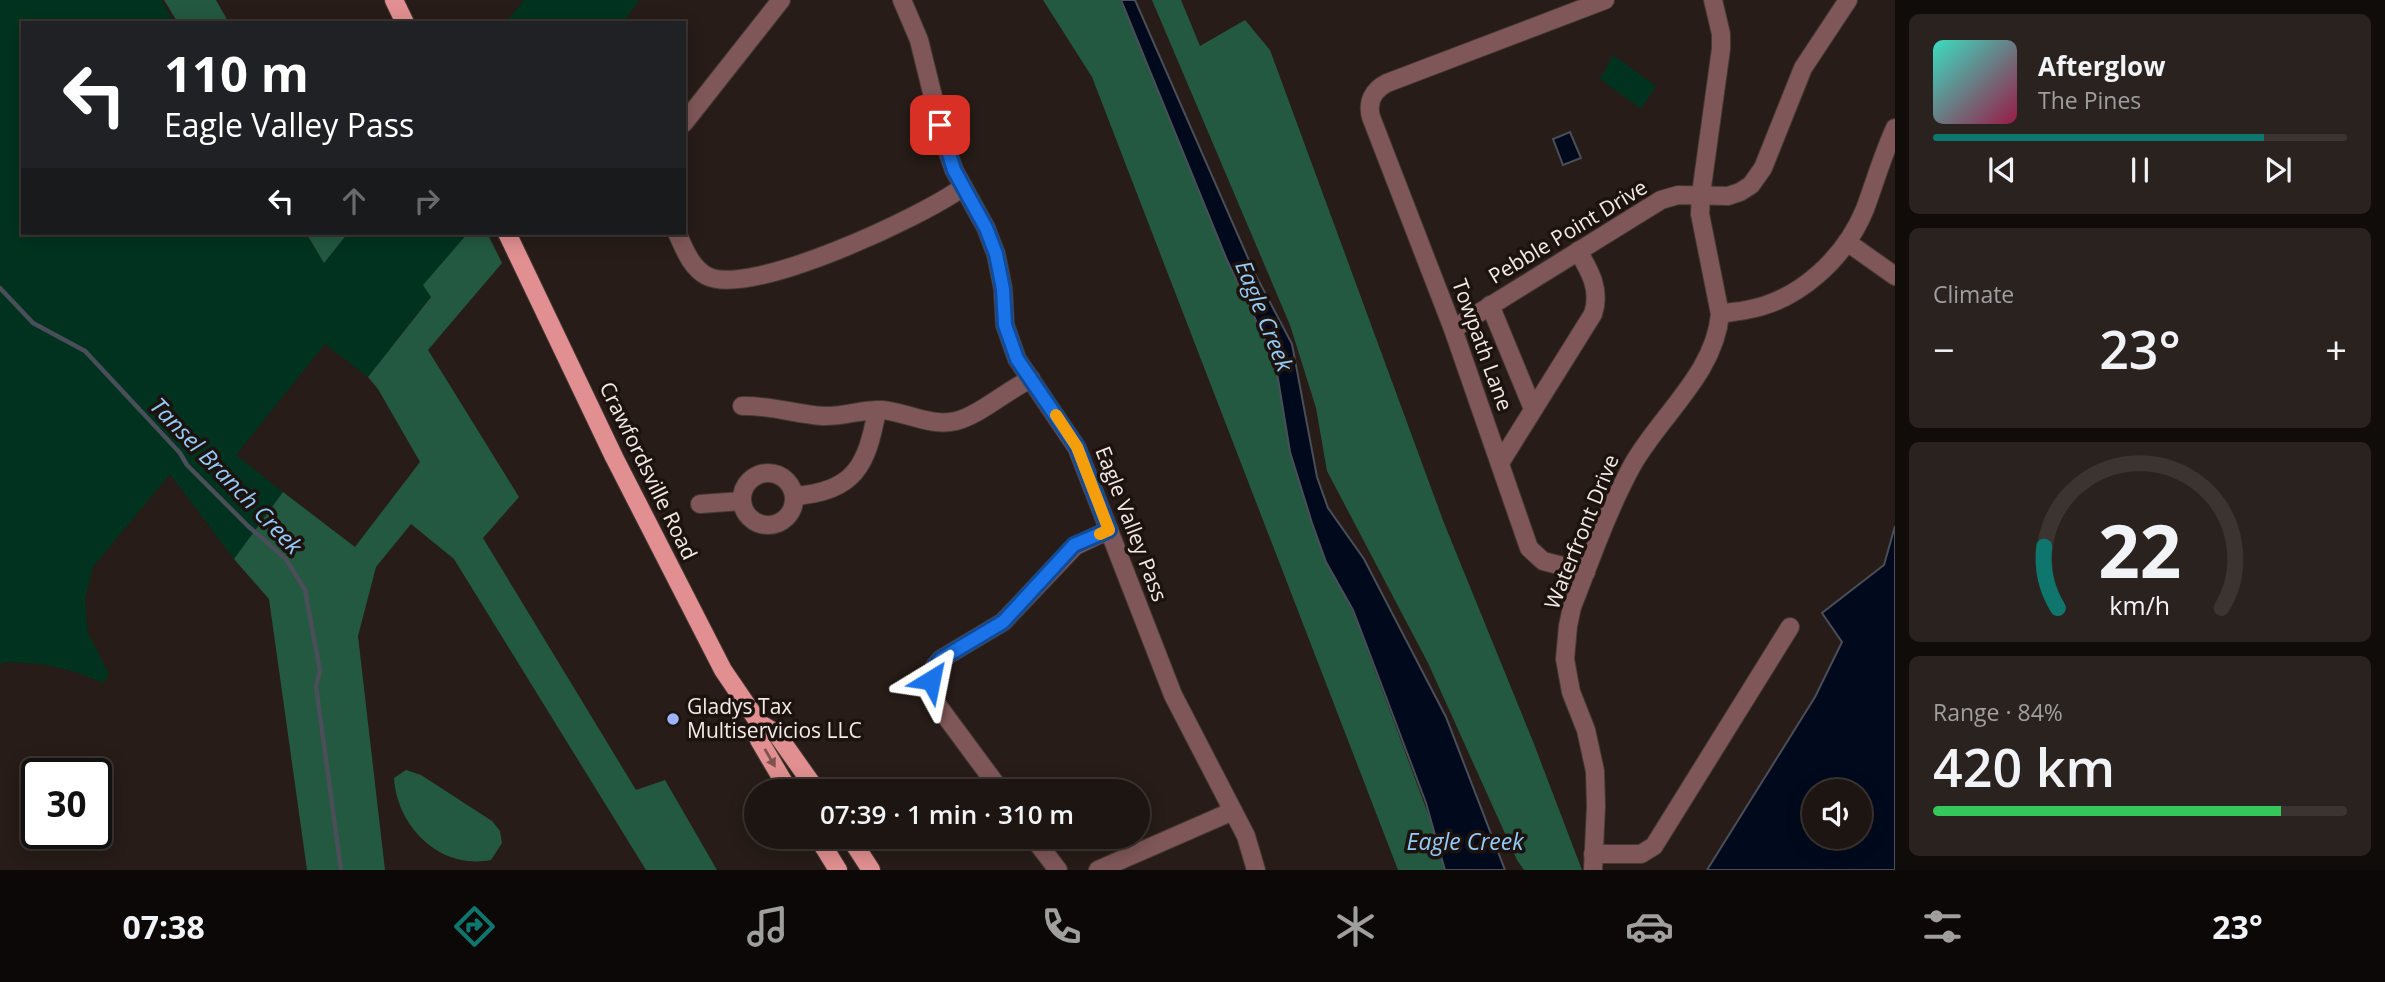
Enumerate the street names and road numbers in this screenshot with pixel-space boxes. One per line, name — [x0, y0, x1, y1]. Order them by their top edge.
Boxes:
street label: Pebble Point Drive — [1483, 173, 1652, 290]
street label: Towpath Lane — [1446, 275, 1520, 414]
street label: Crawfordsville Road — [594, 377, 704, 564]
street label: Eagle Valley Pass — [1089, 442, 1174, 605]
street label: Waterfront Drive — [1537, 450, 1625, 613]

